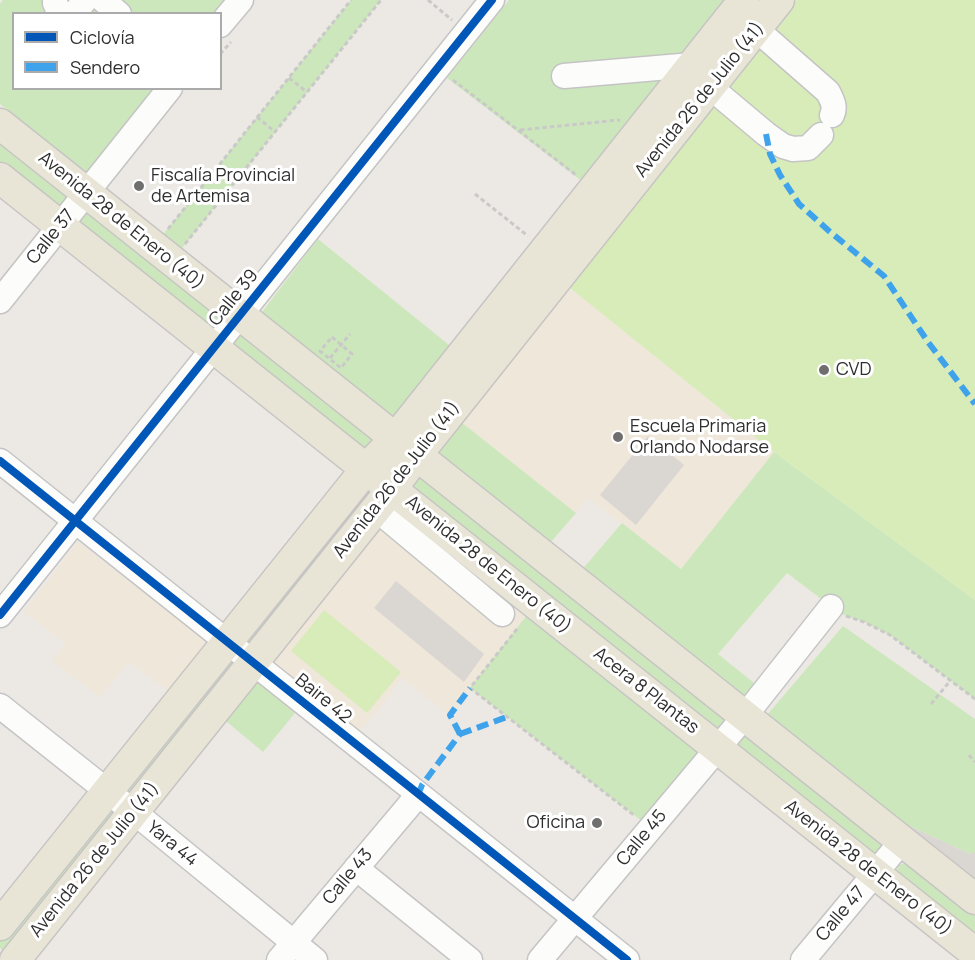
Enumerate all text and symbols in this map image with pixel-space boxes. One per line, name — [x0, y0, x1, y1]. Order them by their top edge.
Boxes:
legend — [12, 12, 222, 90]
street label: Avenida 26 de Julio (41) — [631, 18, 769, 182]
text: Ciclovía — [70, 25, 135, 49]
text: Sendero — [70, 55, 140, 79]
street label: Avenida 28 de Enero (40) — [34, 148, 208, 294]
place label: Fiscalía Provincial de Artemisa — [151, 165, 295, 207]
marker: Fiscalía Provincial de Artemisa — [132, 179, 146, 193]
street label: Calle 37 — [22, 205, 80, 269]
street label: Calle 39 — [205, 265, 263, 331]
place label: CVD — [836, 359, 871, 381]
marker: CVD — [817, 363, 831, 377]
street label: Avenida 26 de Julio (41) — [329, 397, 465, 563]
place label: Escuela Primaria Orlando Nodarse — [630, 416, 769, 458]
marker: Escuela Primaria Orlando Nodarse — [611, 430, 625, 444]
street label: Avenida 28 de Enero (40) — [401, 492, 575, 638]
street label: Acera 8 Plantas — [589, 643, 703, 739]
street label: Baire 42 — [290, 670, 356, 728]
street label: Avenida 26 de Julio (41) — [26, 778, 164, 942]
street label: Avenida 28 de Enero (40) — [780, 796, 956, 940]
street label: Calle 45 — [612, 806, 672, 870]
place label: Oficina — [527, 812, 585, 834]
marker: Oficina — [590, 816, 604, 830]
street label: Yara 44 — [142, 817, 202, 871]
street label: Calle 43 — [319, 845, 377, 909]
street label: Calle 47 — [812, 882, 870, 946]

